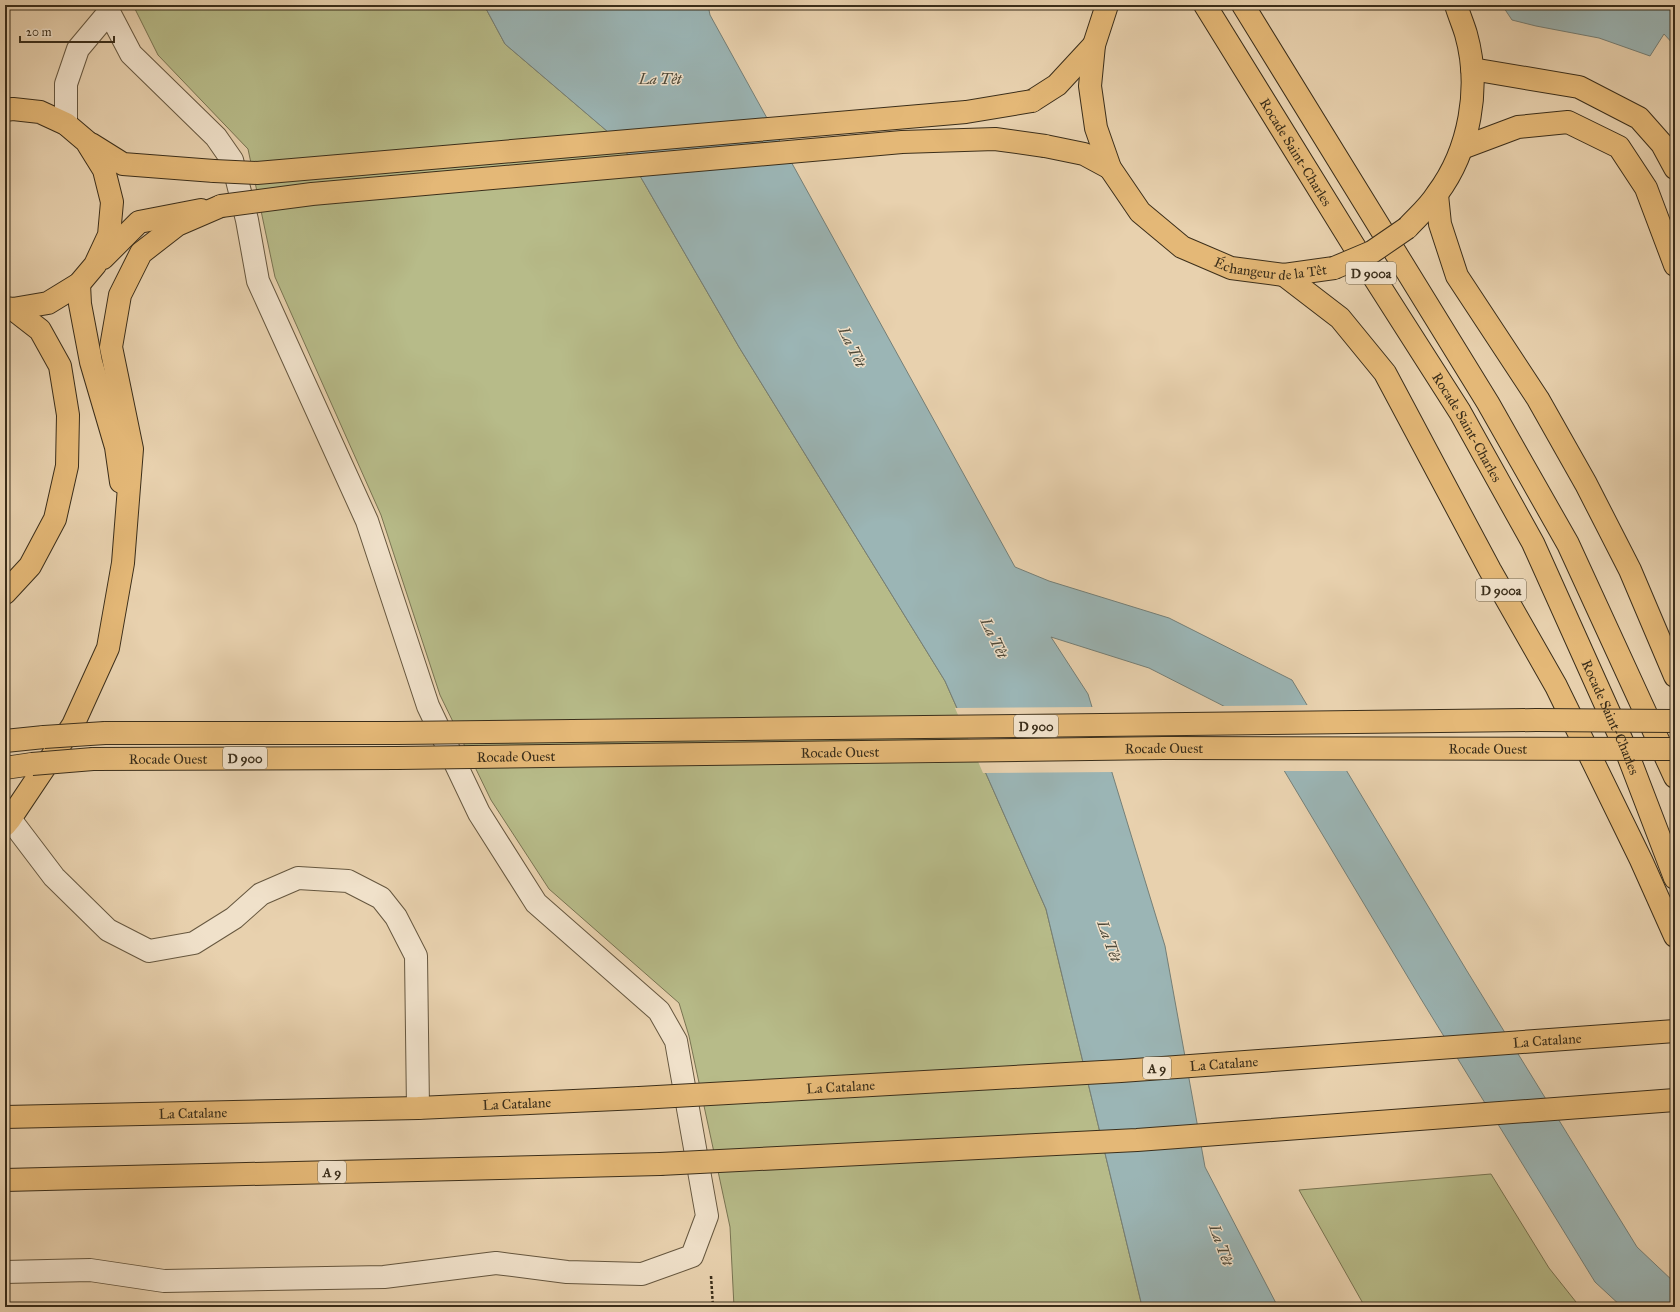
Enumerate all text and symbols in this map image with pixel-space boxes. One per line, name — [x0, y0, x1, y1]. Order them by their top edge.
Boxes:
scale bar — [20, 18, 114, 44]
text: 20 m — [26, 25, 52, 39]
water label: La Têt — [638, 70, 683, 88]
street label: Rocade Saint-Charles — [1256, 95, 1335, 210]
street label: Échangeur de la Têt — [1212, 252, 1328, 284]
road number: D 900a — [1346, 262, 1396, 284]
water label: La Têt — [834, 323, 870, 371]
street label: Rocade Saint-Charles — [1428, 370, 1505, 485]
road number: D 900a — [1476, 579, 1526, 601]
water label: La Têt — [976, 614, 1012, 662]
street label: Rocade Saint-Charles — [1578, 657, 1643, 777]
road number: D 900 — [1014, 715, 1058, 737]
street label: Rocade Ouest — [1124, 740, 1203, 758]
street label: Rocade Ouest — [1449, 741, 1527, 758]
street label: Rocade Ouest — [801, 744, 879, 762]
road number: D 900 — [223, 747, 267, 769]
street label: Rocade Ouest — [477, 748, 555, 766]
street label: Rocade Ouest — [129, 751, 207, 768]
water label: La Têt — [1093, 917, 1125, 965]
street label: La Catalane — [1512, 1030, 1582, 1052]
street label: La Catalane — [1189, 1053, 1259, 1075]
road number: A 9 — [1143, 1057, 1171, 1079]
street label: La Catalane — [806, 1077, 876, 1098]
street label: La Catalane — [482, 1094, 552, 1114]
street label: La Catalane — [158, 1104, 228, 1123]
road number: A 9 — [318, 1161, 346, 1183]
water label: La Têt — [1205, 1221, 1237, 1269]

